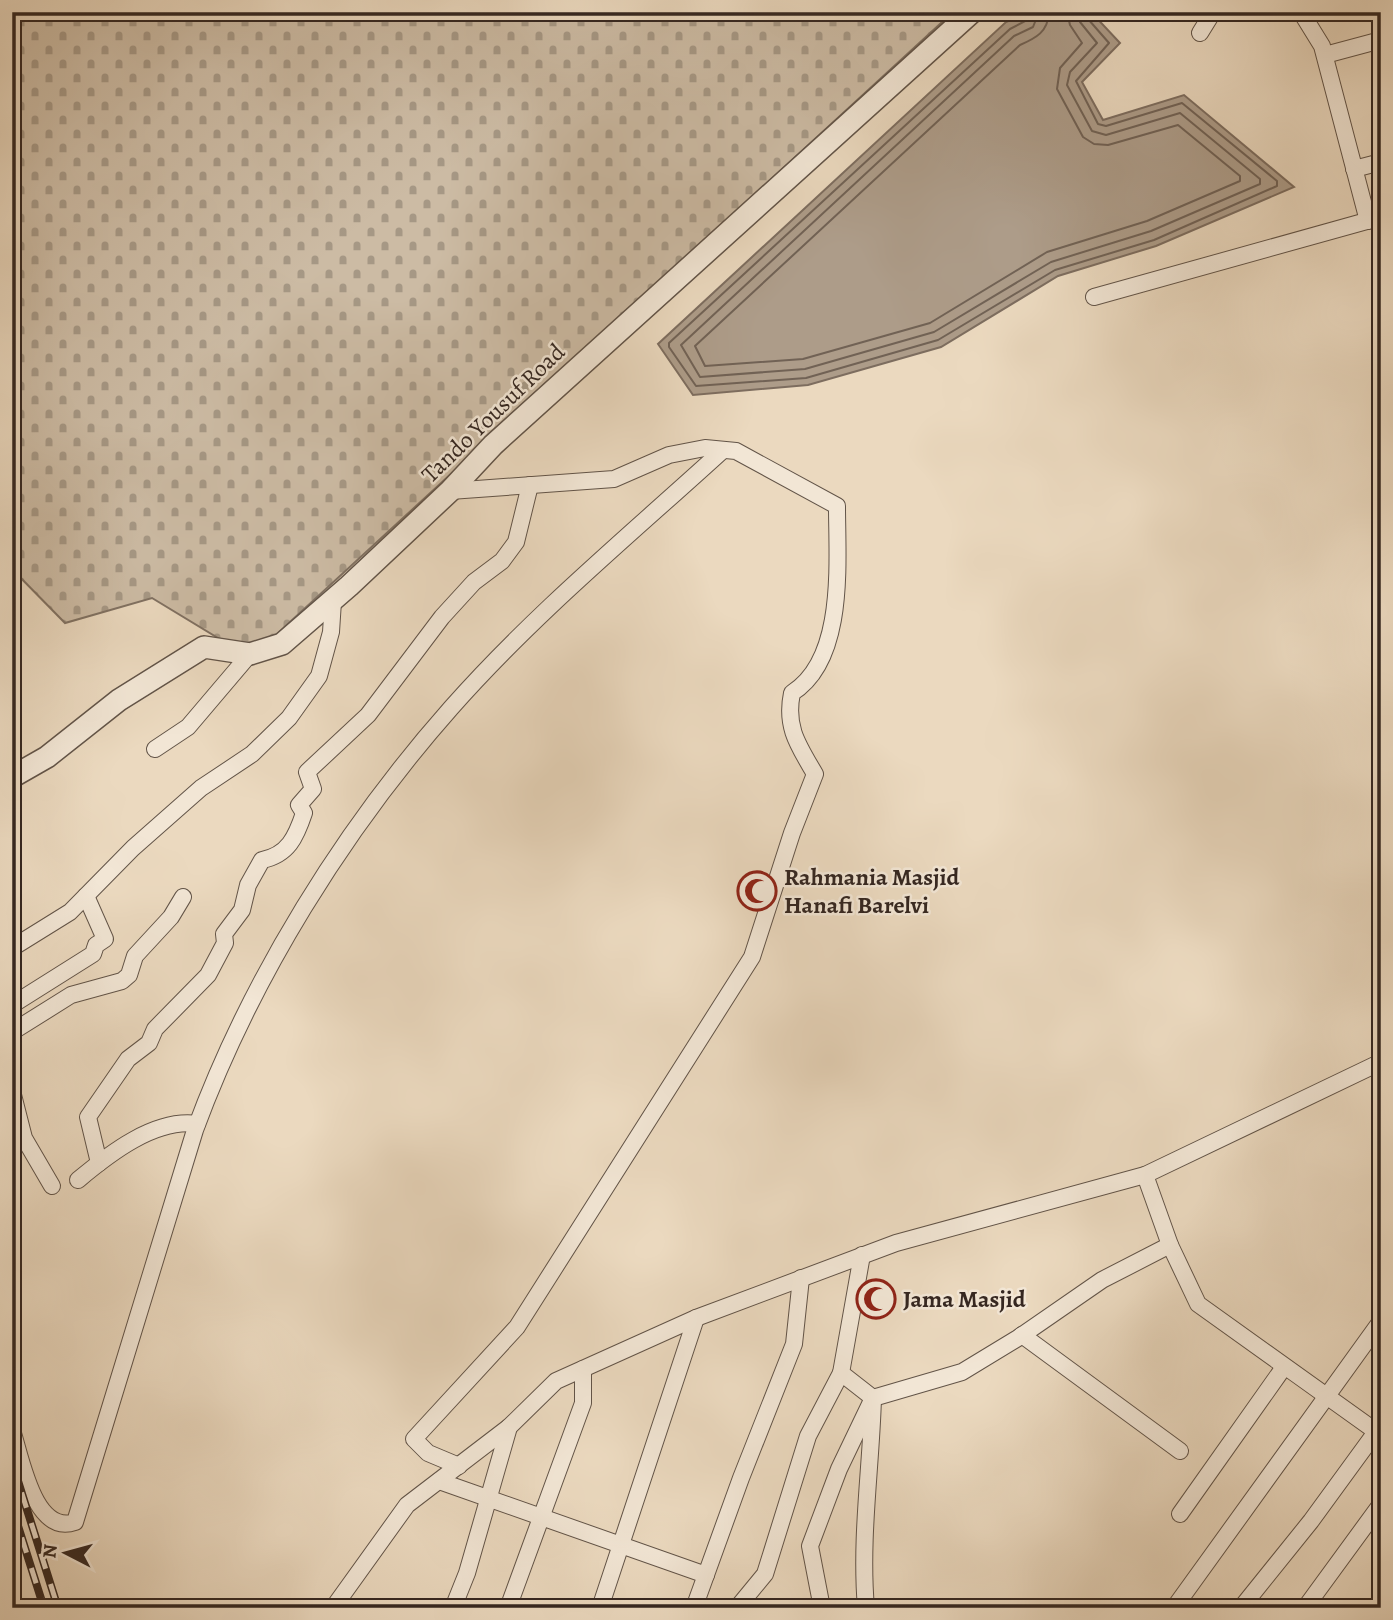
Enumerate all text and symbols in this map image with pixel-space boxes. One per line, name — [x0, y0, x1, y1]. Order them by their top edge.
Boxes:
street label: Tando Yousuf Road — [414, 336, 572, 490]
place label: Rahmania Masjid Hanafi Barelvi — [784, 861, 960, 921]
mosque icon: Rahmania Masjid Hanafi Barelvi — [736, 870, 778, 912]
mosque icon: Jama Masjid — [855, 1278, 897, 1320]
place label: Jama Masjid — [903, 1283, 1026, 1315]
north arrow — [32, 1518, 102, 1588]
text: N — [36, 1543, 64, 1560]

